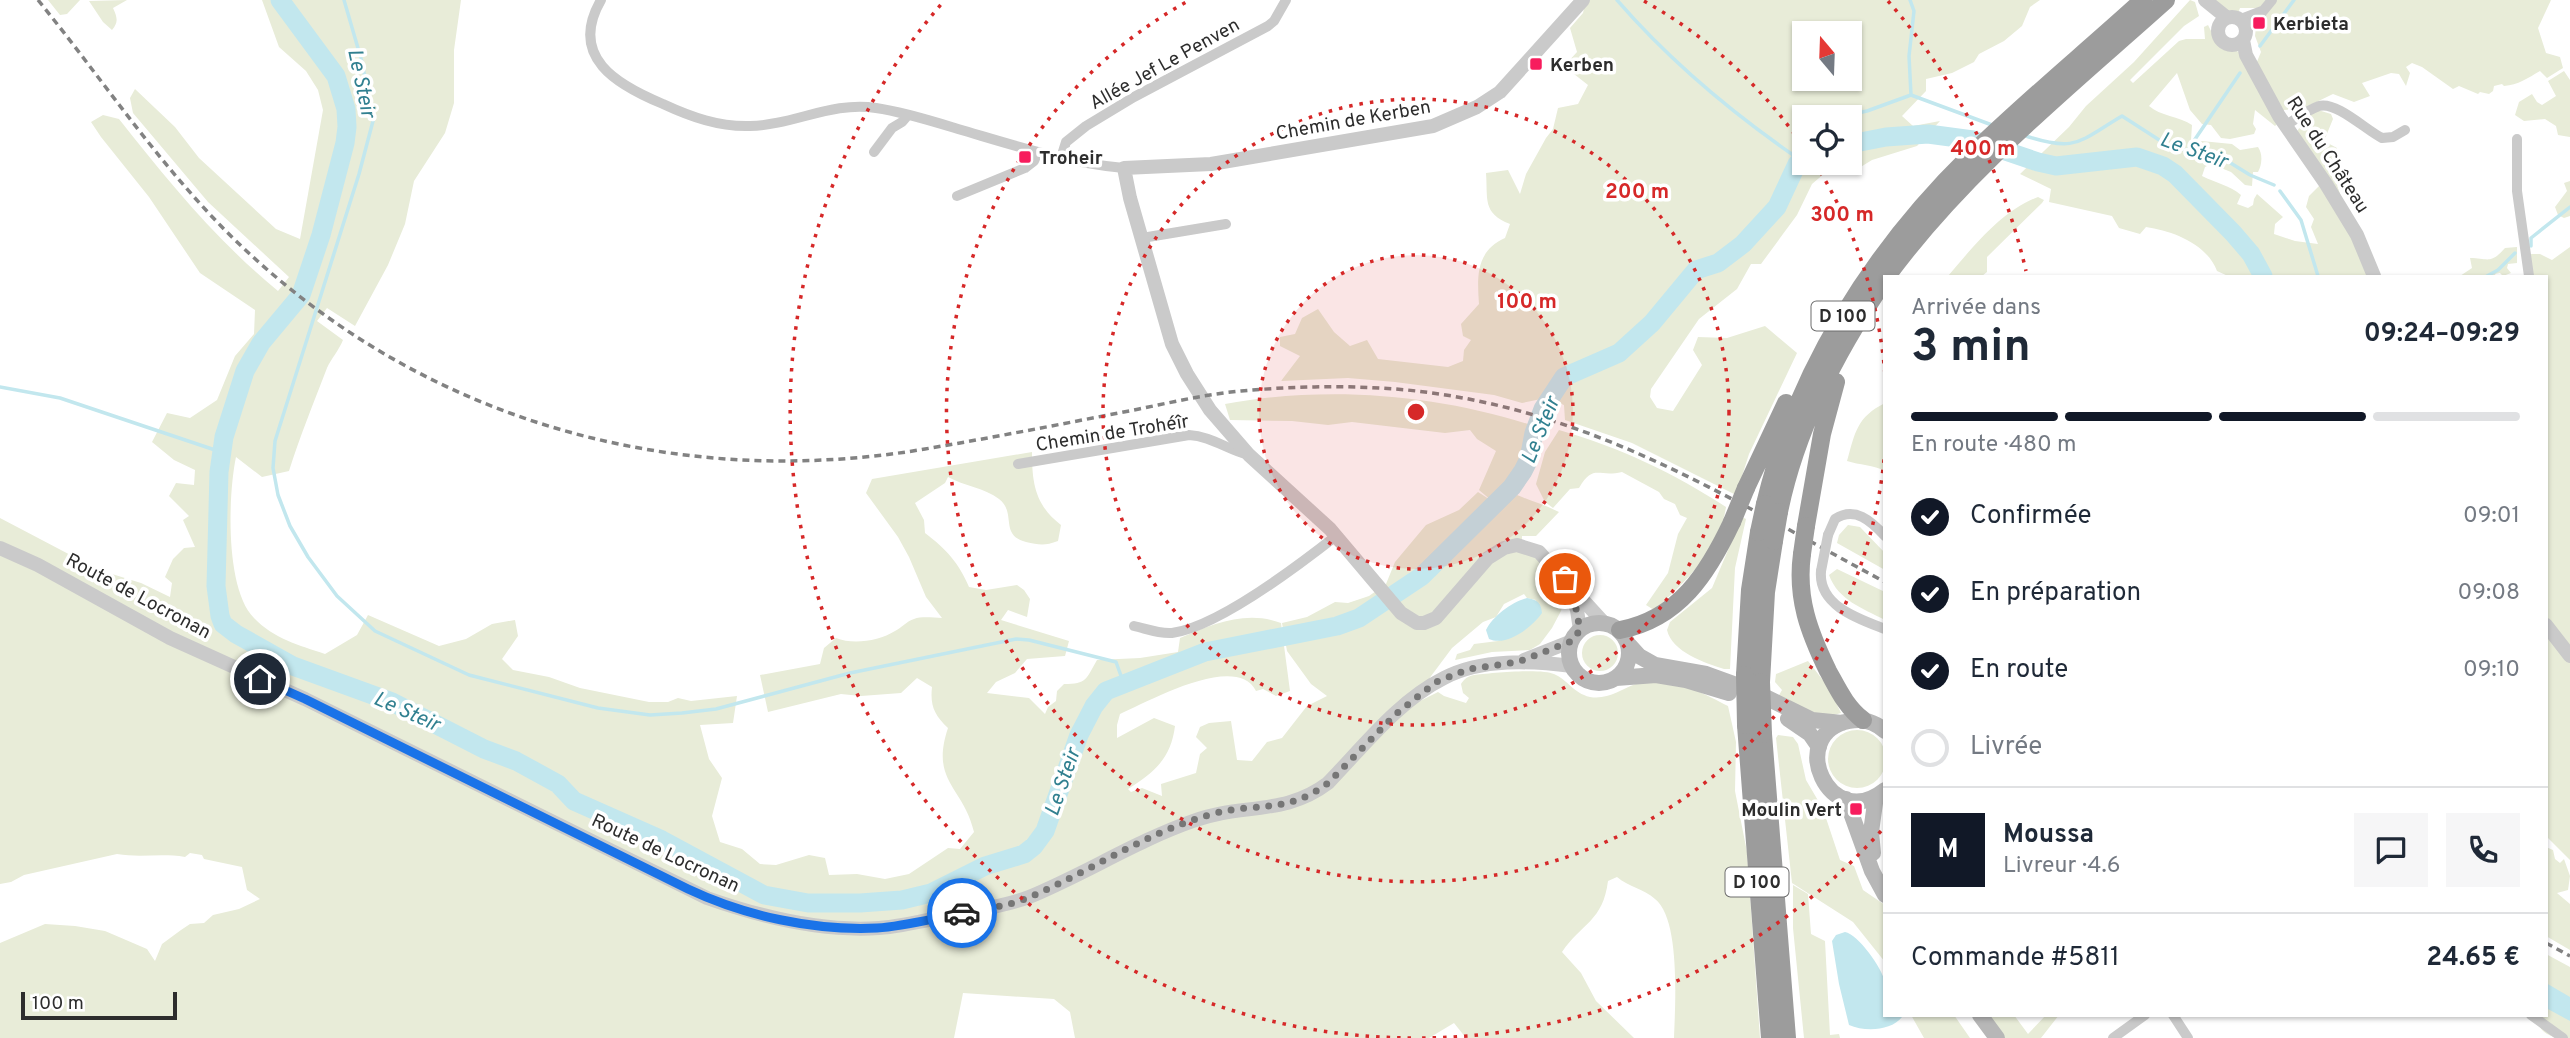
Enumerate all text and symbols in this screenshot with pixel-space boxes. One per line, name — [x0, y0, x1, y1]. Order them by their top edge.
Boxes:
place label: Kerbieta — [2273, 13, 2349, 37]
street label: Allée Jef Le Penven — [1086, 14, 1244, 116]
marker: Kerbieta — [2251, 15, 2267, 31]
north arrow — [1792, 21, 1862, 91]
map controls — [1792, 21, 1862, 175]
water label: Le Steir — [340, 46, 381, 122]
place label: Kerben — [1550, 54, 1614, 78]
marker: Kerben — [1528, 56, 1544, 72]
street label: Rue du Château — [2281, 92, 2374, 218]
street label: Chemin de Kerben — [1274, 96, 1433, 146]
button: locate — [1792, 105, 1862, 175]
water label: Le Steir — [2156, 127, 2233, 177]
text: 400 m — [1951, 136, 2015, 163]
place label: Troheir — [1039, 147, 1103, 171]
marker: Troheir — [1017, 149, 1033, 165]
text: 200 m — [1605, 179, 1669, 206]
text: 300 m — [1810, 202, 1874, 229]
text: 100 m — [1497, 289, 1557, 316]
text: Arrivée dans — [1911, 294, 2041, 323]
road number: D 100 — [1812, 302, 1874, 330]
text: 09:24–09:29 — [2364, 318, 2520, 351]
text: 3 min — [1911, 319, 2031, 378]
water label: Le Steir — [1516, 391, 1568, 468]
centre of rings — [1404, 400, 1428, 424]
street label: Chemin de Trohéîr — [1034, 410, 1191, 458]
text: En route · 480 m — [1911, 431, 2077, 460]
icon: check — [1911, 498, 1949, 536]
text: Confirmée — [1970, 500, 2092, 533]
text: 09:01 — [2463, 502, 2520, 531]
street label: Route de Locronan — [61, 548, 215, 645]
pin — [1535, 549, 1595, 609]
icon: bag — [1546, 560, 1584, 598]
icon: check — [1911, 575, 1949, 613]
text: En préparation — [1970, 577, 2141, 610]
text: 09:08 — [2458, 579, 2520, 608]
pin — [230, 649, 290, 709]
icon: check — [1911, 652, 1949, 690]
text: En route — [1970, 654, 2068, 687]
text: 09:10 — [2463, 656, 2520, 685]
icon: home — [241, 660, 279, 698]
water label: Le Steir — [369, 686, 446, 740]
text: Livrée — [1970, 731, 2042, 764]
water label: Le Steir — [1039, 743, 1088, 820]
place label: Moulin Vert — [1741, 799, 1842, 823]
marker: Moulin Vert — [1848, 801, 1864, 817]
street label: Route de Locronan — [587, 809, 743, 899]
button: chat — [2354, 813, 2428, 887]
button: phone — [2446, 813, 2520, 887]
text: Moussa — [2003, 819, 2094, 852]
text: M — [1937, 834, 1959, 867]
text: Livreur · 4.6 — [2003, 852, 2120, 881]
road number: D 100 — [1726, 868, 1788, 897]
courier — [927, 878, 997, 948]
icon: car — [943, 894, 981, 932]
text: Commande #5811 — [1911, 942, 2120, 975]
text: 24.65 € — [2426, 942, 2520, 975]
scale bar — [21, 989, 177, 1021]
text: 100 m — [32, 992, 84, 1016]

